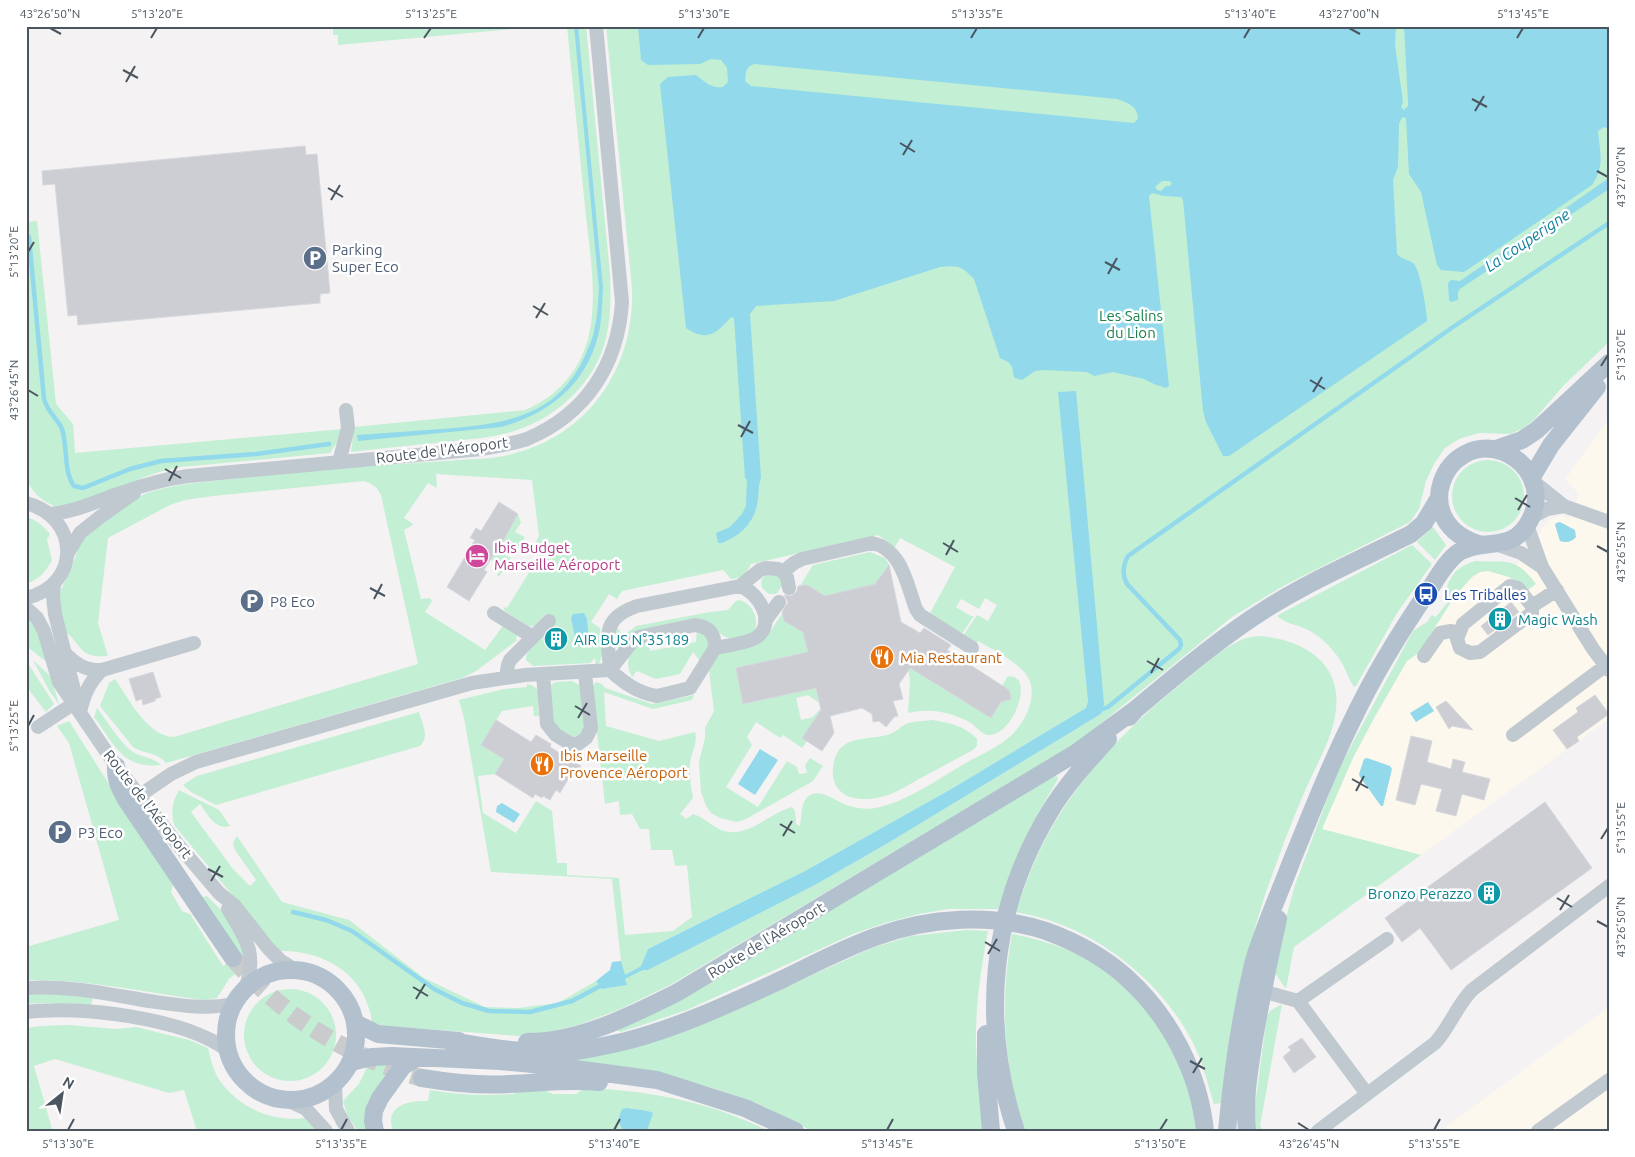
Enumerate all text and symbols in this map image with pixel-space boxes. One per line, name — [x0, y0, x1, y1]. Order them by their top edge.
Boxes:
text: 43°26'50"N — [20, 7, 80, 20]
text: 5°13'20"E — [131, 7, 183, 20]
text: 5°13'25"E — [405, 7, 457, 20]
text: 5°13'30"E — [678, 7, 730, 20]
text: 5°13'35"E — [951, 7, 1003, 20]
text: 5°13'40"E — [1224, 7, 1276, 20]
text: 43°27'00"N — [1319, 7, 1379, 20]
text: 5°13'45"E — [1497, 7, 1549, 20]
text: 43°27'00"N — [1614, 147, 1627, 207]
water label: La Couperigne — [1481, 205, 1573, 275]
text: 5°13'20"E — [7, 226, 20, 278]
place label: Parking Super Eco — [332, 241, 399, 275]
parking icon: Parking Super Eco — [302, 245, 328, 271]
park label: Les Salins du Lion — [1099, 307, 1163, 341]
text: 5°13'50"E — [1614, 329, 1627, 381]
text: 43°26'45"N — [7, 360, 20, 420]
street label: Route de l'Aéroport — [375, 433, 509, 467]
text: 43°26'55"N — [1614, 522, 1627, 582]
place label: Ibis Budget Marseille Aéroport — [494, 539, 620, 573]
hotel icon: Ibis Budget Marseille Aéroport — [464, 543, 490, 569]
bus stop icon: Les Triballes — [1413, 581, 1439, 607]
place label: Les Triballes — [1444, 586, 1526, 603]
parking icon: P8 Eco — [239, 588, 265, 614]
place label: P8 Eco — [270, 593, 315, 610]
building icon: Magic Wash — [1487, 606, 1513, 632]
place label: Magic Wash — [1518, 611, 1598, 628]
building icon: AIR BUS N°35189 — [543, 626, 569, 652]
place label: AIR BUS N°35189 — [574, 631, 689, 648]
restaurant icon: Mia Restaurant — [869, 644, 895, 670]
place label: Mia Restaurant — [900, 649, 1002, 666]
text: 5°13'25"E — [7, 700, 20, 752]
street label: Route de l'Aéroport — [100, 746, 196, 862]
place label: Ibis Marseille Provence Aéroport — [560, 747, 688, 781]
restaurant icon: Ibis Marseille Provence Aéroport — [529, 751, 555, 777]
text: 5°13'55"E — [1614, 802, 1627, 854]
parking icon: P3 Eco — [47, 819, 73, 845]
place label: P3 Eco — [78, 824, 123, 841]
building icon: Bronzo Perazzo — [1476, 880, 1502, 906]
place label: Bronzo Perazzo — [1368, 885, 1472, 902]
text: 43°26'50"N — [1614, 897, 1627, 957]
street label: Route de l'Aéroport — [705, 898, 827, 982]
north arrow — [38, 1070, 88, 1120]
text: N — [60, 1073, 77, 1092]
text: 5°13'30"E — [42, 1137, 94, 1150]
text: 5°13'35"E — [315, 1137, 367, 1150]
text: 5°13'40"E — [588, 1137, 640, 1150]
text: 5°13'45"E — [861, 1137, 913, 1150]
text: 5°13'50"E — [1134, 1137, 1186, 1150]
text: 43°26'45"N — [1279, 1137, 1339, 1150]
text: 5°13'55"E — [1408, 1137, 1460, 1150]

